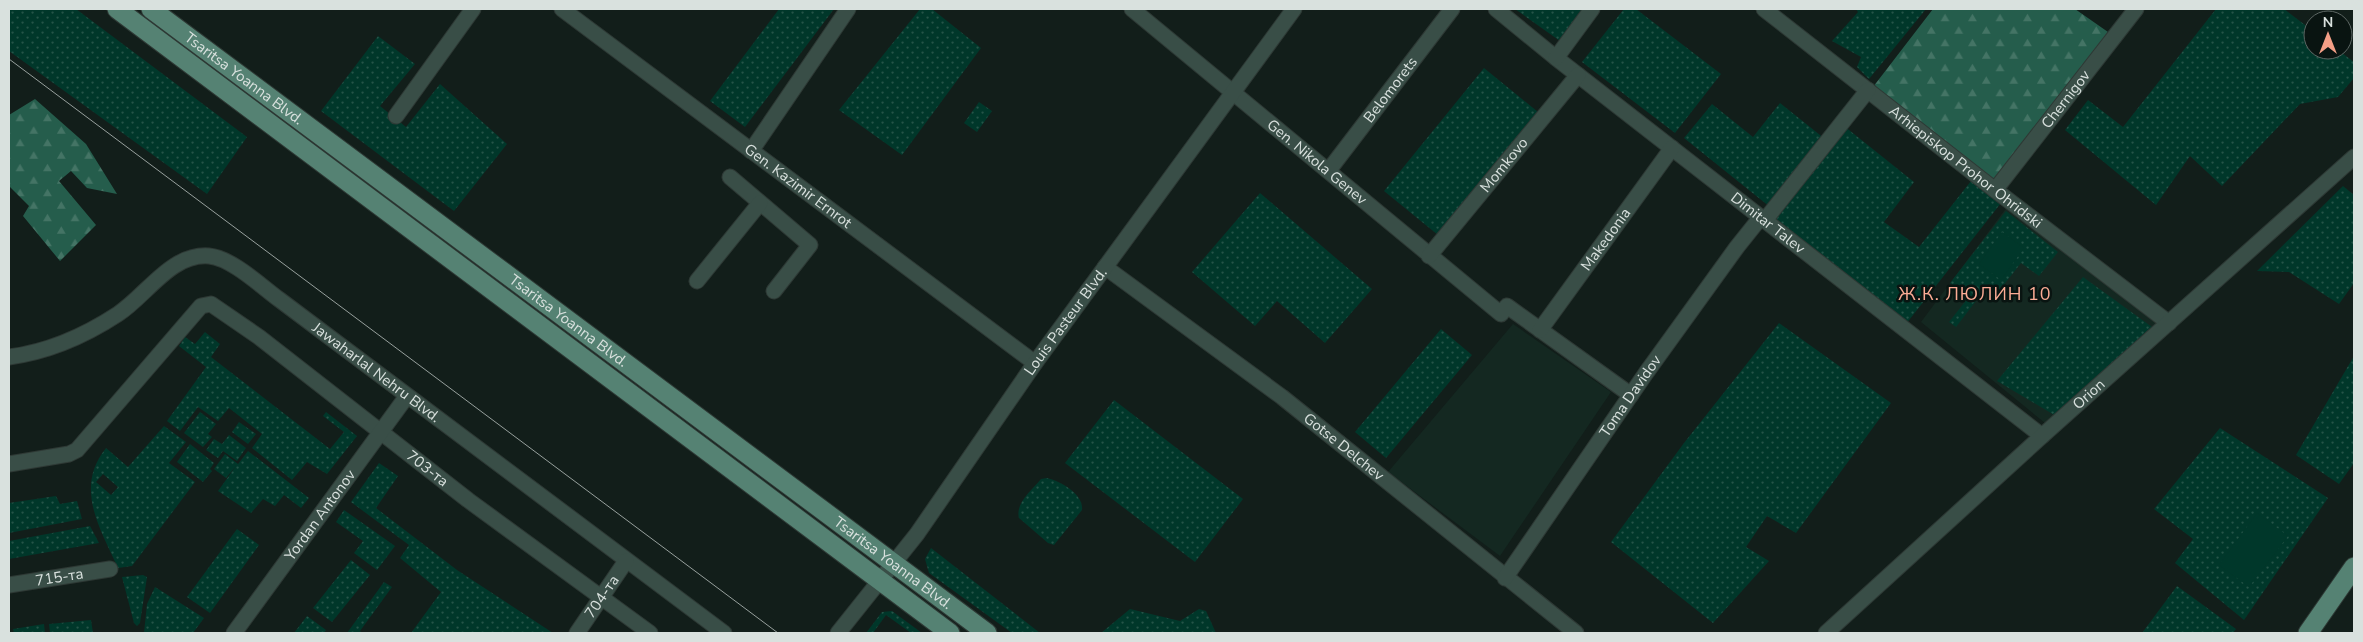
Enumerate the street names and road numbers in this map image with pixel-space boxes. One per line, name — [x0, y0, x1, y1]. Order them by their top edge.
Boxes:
street label: Tsaritsa Yoanna Blvd. — [181, 27, 307, 129]
street label: Belomorets — [1359, 53, 1422, 127]
street label: Chernigov — [2037, 66, 2095, 133]
street label: Arhiepiskop Prohor Ohridski — [1885, 101, 2046, 233]
street label: Gen. Nikola Genev — [1263, 115, 1371, 209]
street label: Momkovo — [1475, 133, 1533, 197]
street label: Gen. Kazimir Ernrot — [740, 139, 857, 233]
street label: Dimitar Talev — [1727, 188, 1810, 258]
street label: Makedonia — [1576, 204, 1635, 275]
street label: Louis Pasteur Blvd. — [1020, 264, 1112, 379]
street label: Tsaritsa Yoanna Blvd. — [505, 270, 632, 372]
street label: Jawaharlal Nehru Blvd. — [308, 317, 445, 427]
street label: Toma Davidov — [1595, 351, 1666, 441]
street label: Orion — [2068, 374, 2109, 414]
street label: Gotse Delchev — [1299, 408, 1389, 485]
street label: 703-та — [402, 446, 453, 491]
street label: Yordan Antonov — [280, 465, 360, 565]
street label: Tsaritsa Yoanna Blvd. — [830, 512, 957, 614]
street label: 715-та — [34, 563, 85, 591]
street label: 704-та — [580, 571, 624, 622]

